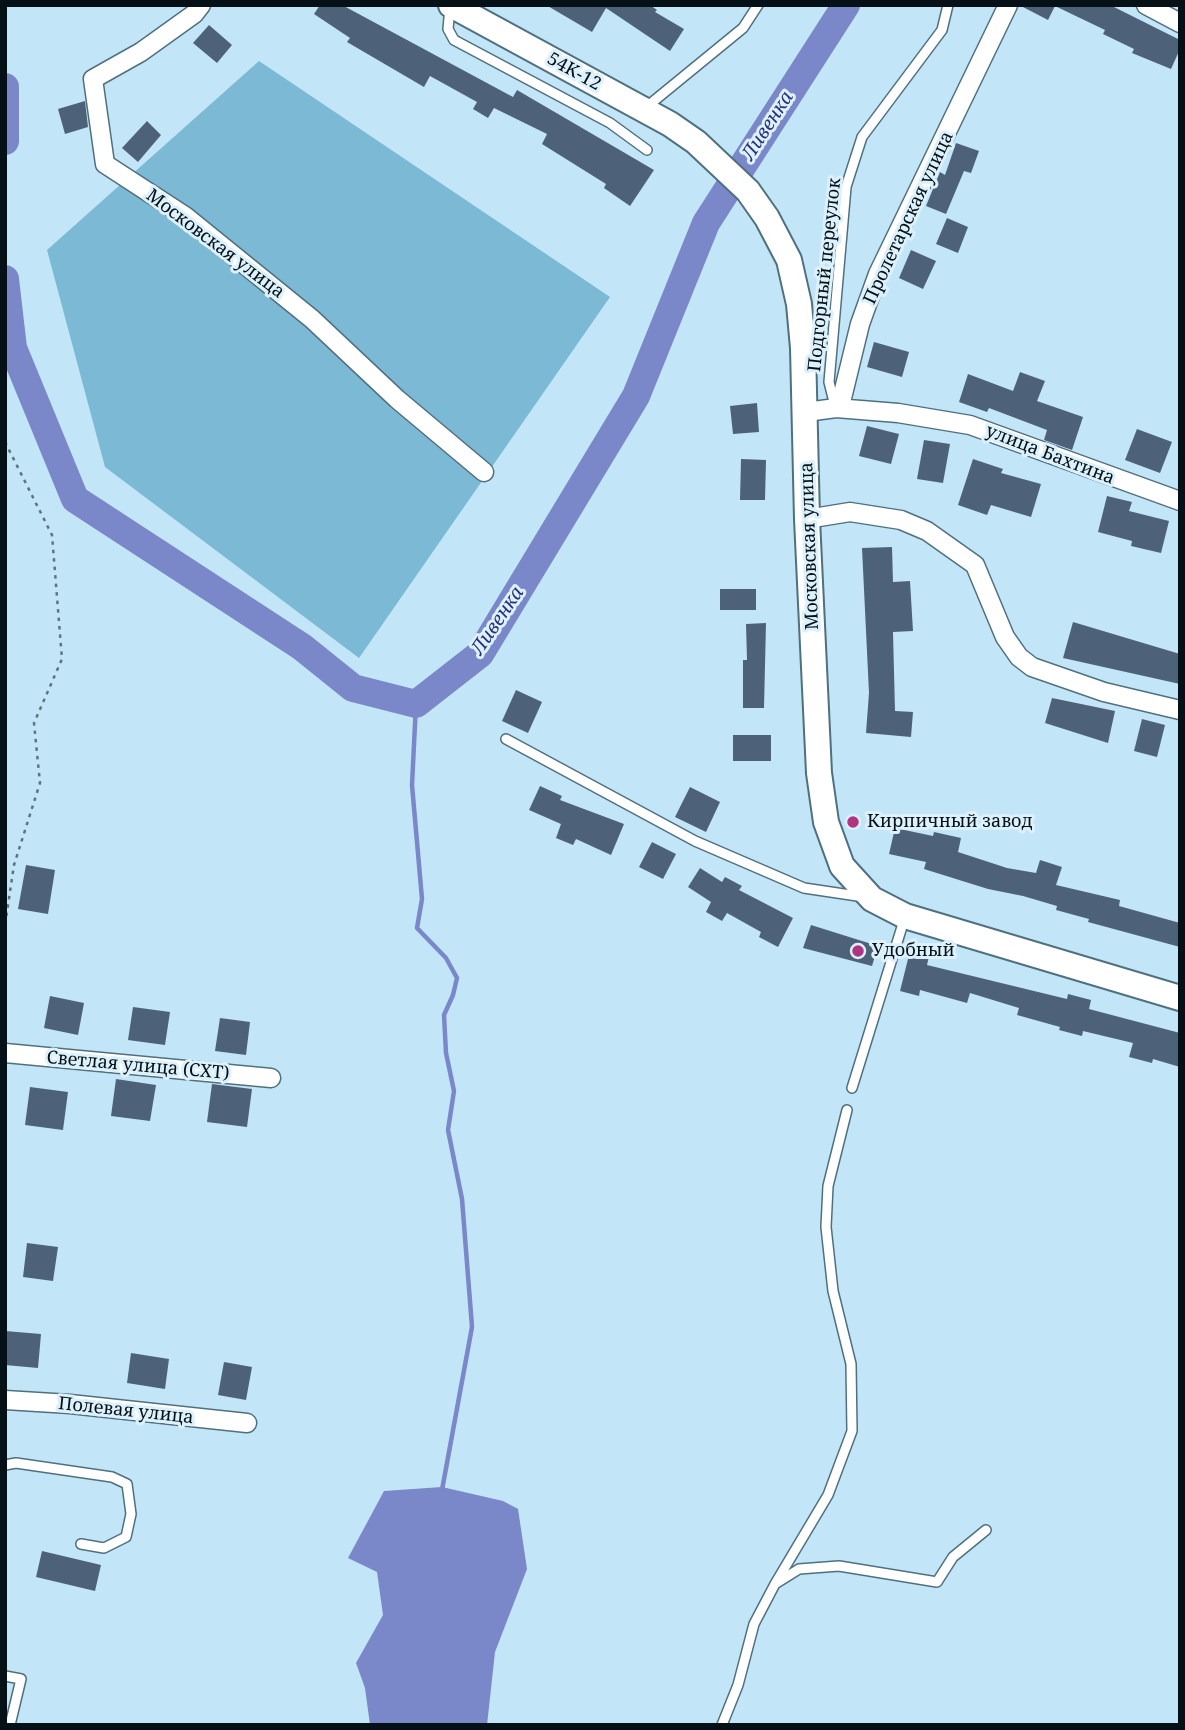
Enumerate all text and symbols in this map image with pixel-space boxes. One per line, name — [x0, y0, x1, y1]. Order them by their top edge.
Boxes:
street label: 54K-12 — [543, 48, 605, 96]
water label: Ливенка — [737, 87, 799, 165]
street label: Пролетарская улица — [859, 128, 959, 308]
street label: Подгорный переулок — [804, 177, 846, 373]
street label: Московская улица — [142, 185, 288, 303]
street label: улица Бахтина — [983, 420, 1117, 490]
street label: Московская улица — [796, 462, 824, 630]
water label: Ливенка — [467, 583, 529, 659]
place label: Кирпичный завод — [867, 811, 1033, 833]
marker: Кирпичный завод — [845, 814, 861, 830]
place label: Удобный — [872, 940, 955, 962]
marker: Удобный — [850, 943, 866, 959]
street label: Светлая улица (СХТ) — [46, 1047, 230, 1085]
street label: Полевая улица — [57, 1393, 195, 1429]

